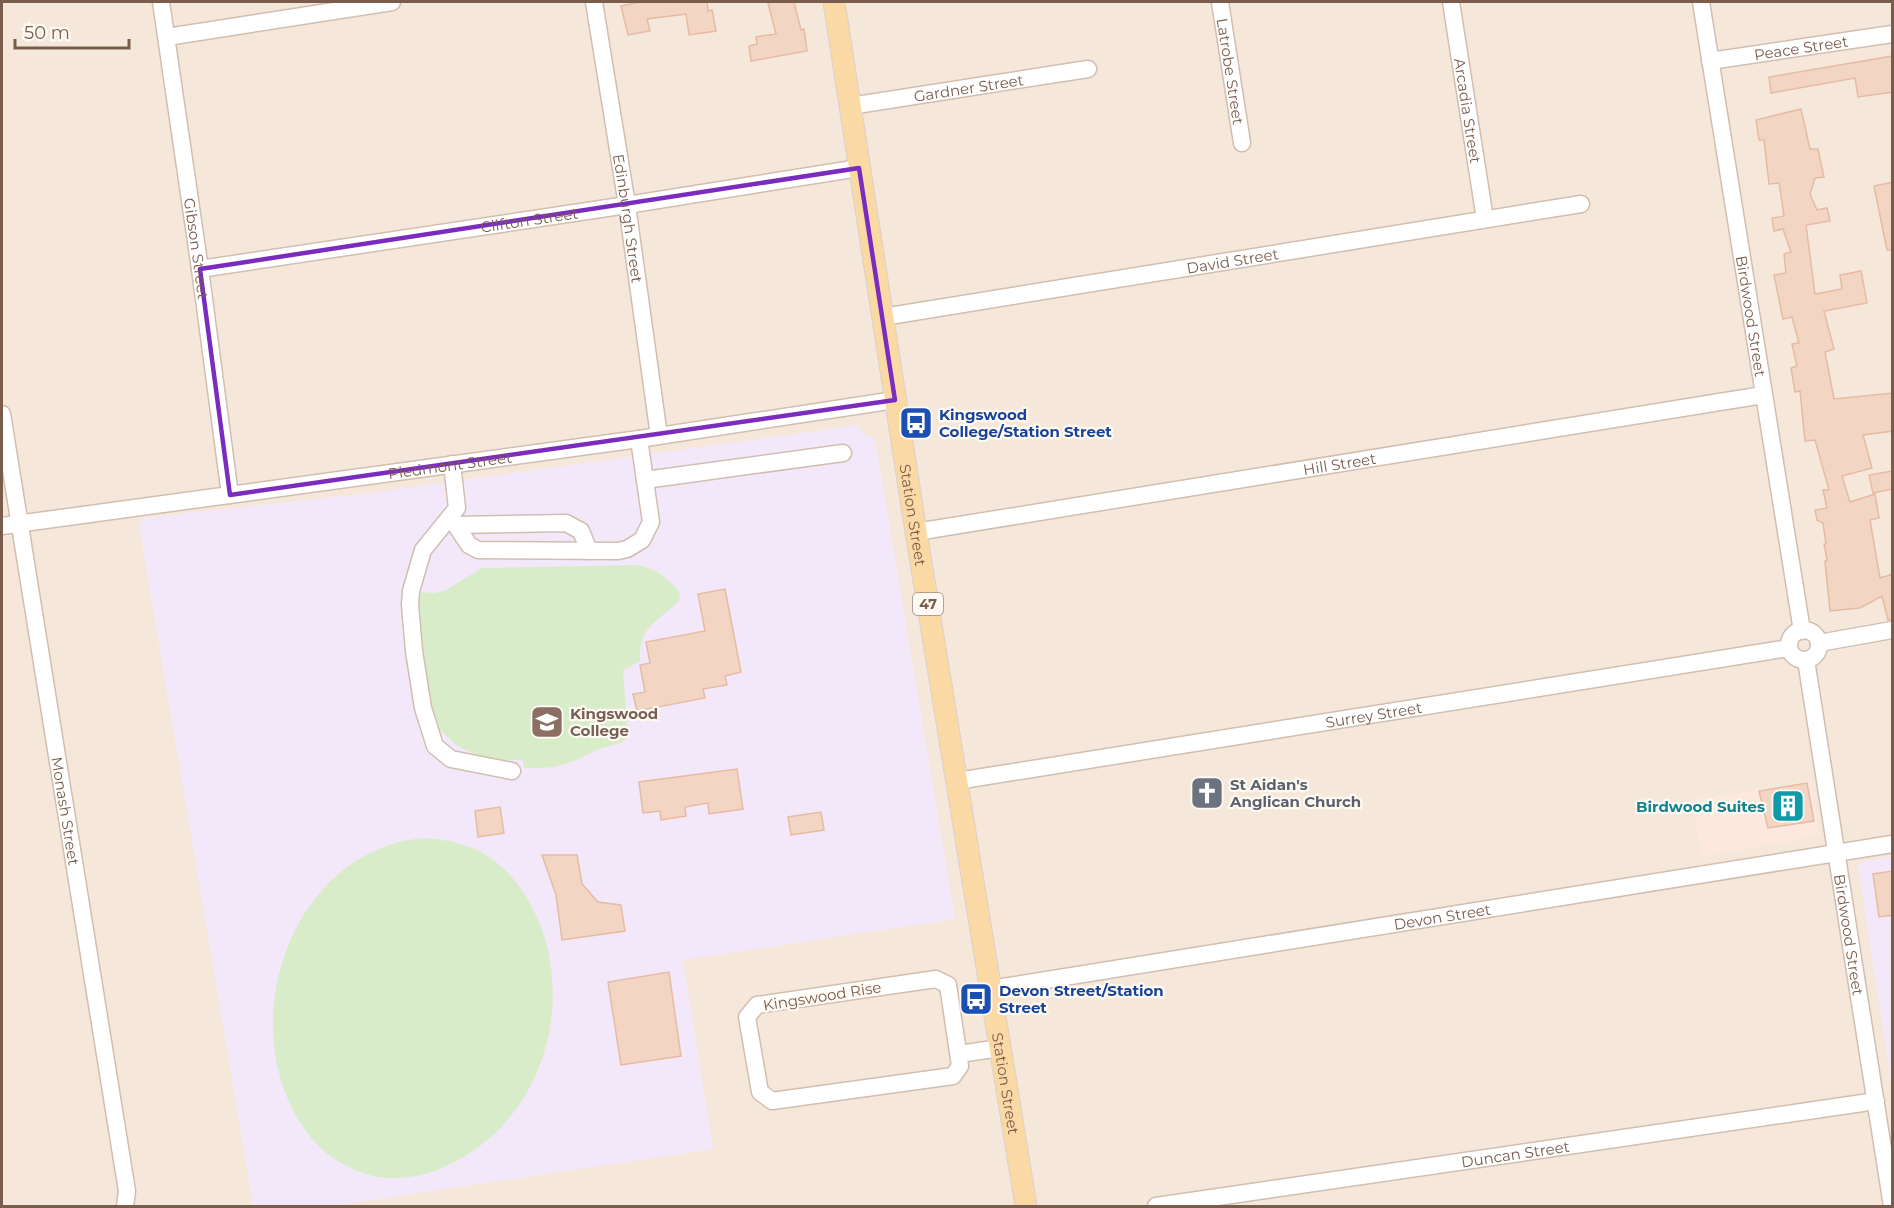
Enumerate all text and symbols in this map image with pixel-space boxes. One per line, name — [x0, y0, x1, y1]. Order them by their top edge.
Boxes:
scale bar — [15, 12, 129, 50]
street label: Latrobe Street — [1213, 17, 1248, 126]
text: 50 m — [24, 22, 70, 44]
street label: Peace Street — [1753, 31, 1849, 64]
street label: Arcadia Street — [1450, 57, 1486, 165]
street label: Gardner Street — [912, 70, 1025, 105]
street label: Edinburgh Street — [609, 152, 647, 284]
street label: Gibson Street — [180, 197, 213, 300]
street label: Clifton Street — [479, 203, 579, 236]
street label: David Street — [1185, 244, 1280, 277]
street label: Birdwood Street — [1732, 254, 1771, 378]
bus stop icon: Kingswood College/Station Street — [898, 405, 934, 441]
place label: Kingswood College/Station Street — [939, 405, 1112, 441]
street label: Piedmont Street — [387, 447, 513, 483]
street label: Hill Street — [1302, 448, 1377, 479]
street label: Station Street — [896, 463, 931, 567]
road number: 47 — [913, 593, 943, 615]
street label: Surrey Street — [1324, 697, 1423, 731]
school or university icon: Kingswood College — [529, 704, 565, 740]
place label: Kingswood College — [570, 704, 658, 740]
street label: Monash Street — [48, 755, 84, 866]
church icon: St Aidan's Anglican Church — [1189, 775, 1225, 811]
place label: St Aidan's Anglican Church — [1229, 775, 1361, 811]
building icon: Birdwood Suites — [1770, 788, 1806, 824]
place label: Birdwood Suites — [1636, 797, 1765, 816]
street label: Birdwood Street — [1830, 873, 1868, 997]
street label: Devon Street — [1392, 899, 1492, 933]
street label: Kingswood Rise — [762, 977, 882, 1015]
bus stop icon: Devon Street/Station Street — [958, 981, 994, 1017]
place label: Devon Street/Station Street — [999, 981, 1164, 1017]
street label: Station Street — [988, 1031, 1024, 1136]
street label: Duncan Street — [1460, 1136, 1571, 1171]

